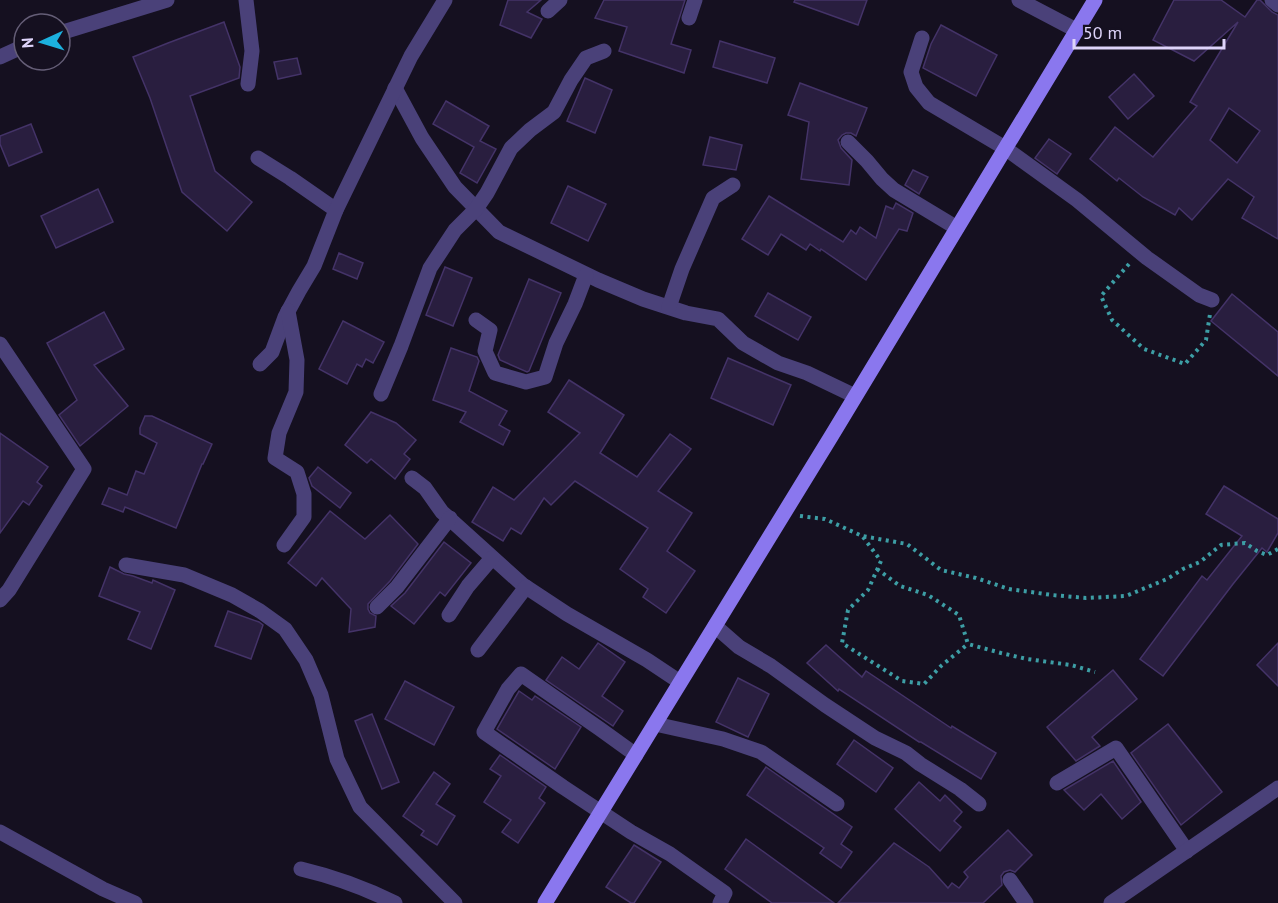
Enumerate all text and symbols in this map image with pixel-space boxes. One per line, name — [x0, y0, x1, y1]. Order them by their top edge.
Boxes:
north arrow — [12, 12, 72, 72]
scale bar — [1074, 12, 1224, 50]
text: 50 m — [1083, 21, 1122, 44]
text: N — [17, 37, 37, 49]

